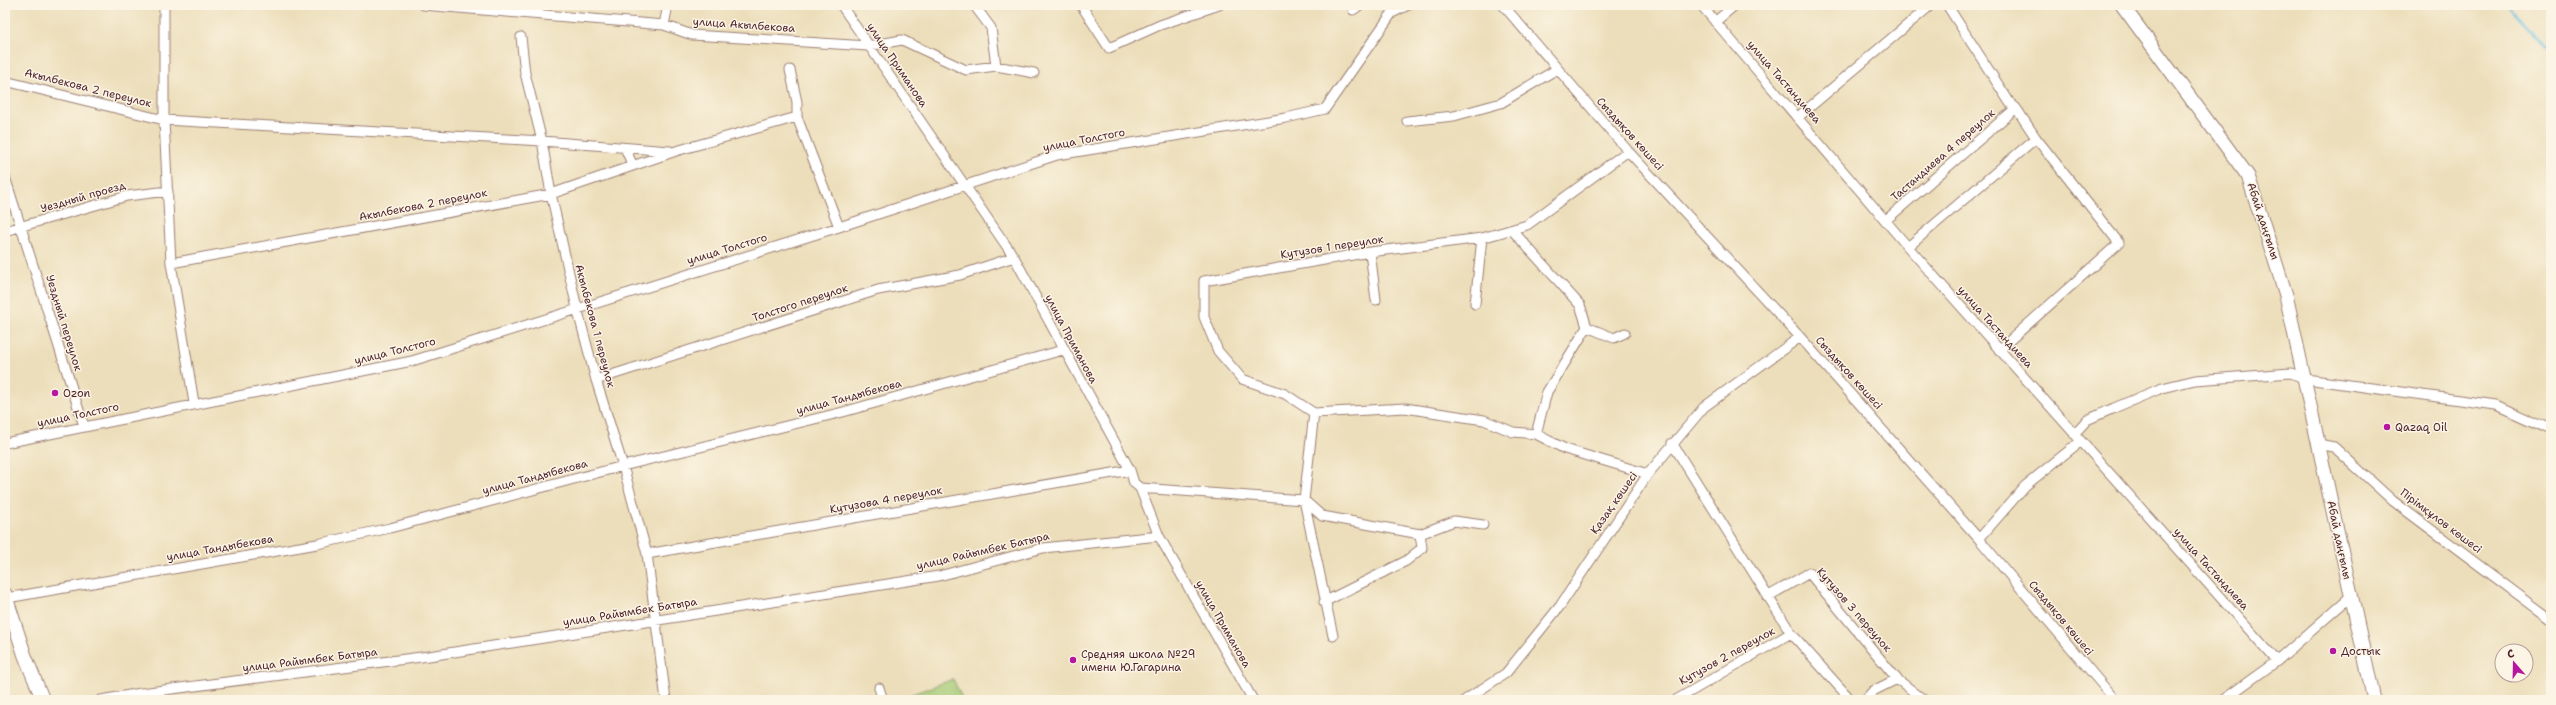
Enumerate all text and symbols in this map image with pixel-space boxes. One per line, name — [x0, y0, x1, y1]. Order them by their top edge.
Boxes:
street label: улица Акылбекова — [692, 14, 796, 36]
street label: улица Приманова — [863, 20, 931, 110]
street label: улица Тастандиева — [1744, 37, 1824, 127]
street label: Акылбекова 2 переулок — [23, 65, 153, 111]
street label: Сыздықов көшесі — [1593, 94, 1667, 174]
street label: Тастандиева 4 переулок — [1888, 105, 1998, 204]
street label: улица Толстого — [1042, 125, 1127, 155]
street label: Уездный проезд — [39, 178, 127, 216]
street label: Абай даңғылы — [2243, 180, 2283, 262]
street label: Акылбекова 2 переулок — [358, 185, 489, 225]
street label: улица Толстого — [685, 230, 769, 268]
street label: Кутузов 1 переулок — [1279, 231, 1385, 263]
street label: Акылбекова 1 переулок — [571, 263, 619, 390]
street label: Уездный переулок — [42, 273, 86, 373]
street label: Толстого переулок — [750, 280, 850, 326]
street label: улица Тастандиева — [1954, 283, 2036, 371]
street label: улица Приманова — [1041, 292, 1101, 386]
street label: Сыздықов көшесі — [1812, 333, 1886, 413]
street label: улица Толстого — [353, 334, 438, 368]
street label: улица Тандыбекова — [795, 376, 903, 418]
place label: Ozon — [63, 386, 91, 401]
marker: Ozon — [50, 388, 60, 398]
street label: улица Толстого — [36, 399, 121, 431]
place label: Qazaq Oil — [2395, 420, 2448, 435]
marker: Qazaq Oil — [2382, 422, 2392, 432]
street label: улица Тандыбекова — [481, 456, 589, 498]
street label: Қазақ көшесі — [1587, 469, 1641, 537]
street label: Кутузова 4 переулок — [828, 483, 944, 517]
street label: Пірімқұлов көшесі — [2397, 485, 2485, 557]
street label: Абай даңғылы — [2323, 499, 2355, 581]
street label: улица Тастандиева — [2170, 525, 2252, 613]
street label: улица Райымбек Батыра — [915, 528, 1051, 574]
street label: улица Тандыбекова — [165, 531, 275, 565]
street label: Кутузов 3 переулок — [1813, 565, 1895, 656]
street label: улица Приманова — [1192, 577, 1254, 671]
street label: Сыздықов көшесі — [2025, 577, 2097, 659]
street label: улица Райымбек Батыра — [562, 594, 698, 630]
street label: Кутузов 2 переулок — [1676, 623, 1778, 689]
north arrow — [2494, 643, 2534, 683]
street label: улица Райымбек Батыра — [242, 644, 378, 676]
place label: Достык — [2341, 644, 2381, 659]
marker: Достык — [2328, 646, 2338, 656]
text: С — [2505, 646, 2517, 662]
place label: Средняя школа №29 имени Ю.Гагарина — [1081, 647, 1195, 675]
marker: Средняя школа №29 имени Ю.Гагарина — [1068, 655, 1078, 665]

